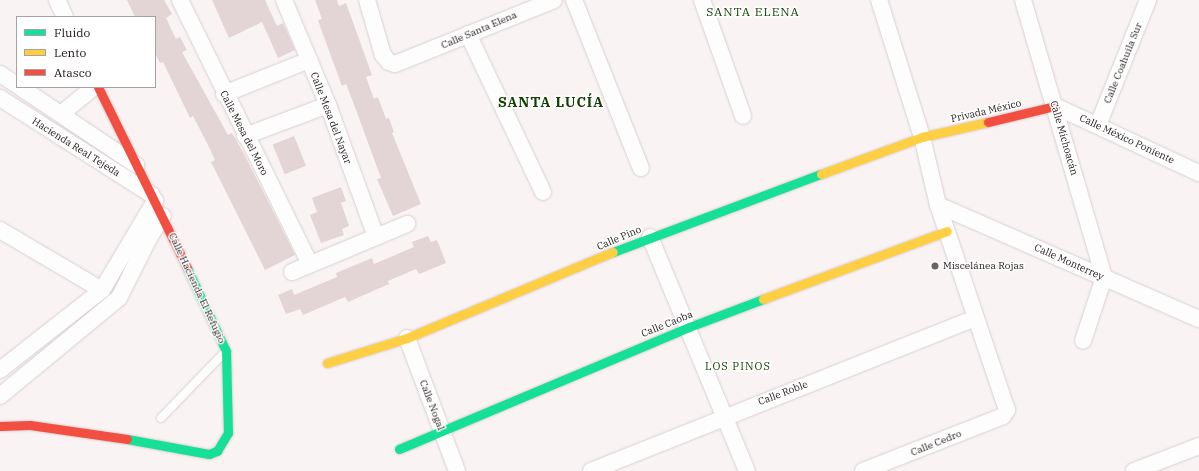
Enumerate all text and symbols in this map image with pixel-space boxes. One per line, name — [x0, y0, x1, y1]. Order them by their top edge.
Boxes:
district label: SANTA ELENA — [706, 5, 800, 19]
street label: Calle Santa Elena — [439, 9, 519, 51]
legend — [16, 16, 156, 88]
street label: Calle Coahuila Sur — [1101, 21, 1145, 105]
text: Fluido — [54, 25, 90, 40]
text: Lento — [54, 45, 86, 60]
text: Atasco — [54, 65, 92, 80]
street label: Calle Mesa del Nayar — [308, 70, 354, 166]
street label: Calle Mesa del Moro — [217, 89, 271, 177]
district label: SANTA LUCÍA — [498, 94, 604, 110]
street label: Privada México — [950, 97, 1022, 125]
street label: Calle Michoacán — [1048, 99, 1080, 177]
street label: Calle México Poniente — [1078, 112, 1176, 166]
street label: Hacienda Real Tejeda — [30, 115, 122, 179]
street label: Calle Pino — [595, 223, 643, 253]
street label: Calle Hacienda El Refugio — [166, 231, 228, 345]
street label: Calle Monterrey — [1032, 241, 1106, 283]
place label: Miscelánea Rojas — [943, 260, 1024, 272]
marker: Miscelánea Rojas — [930, 261, 940, 271]
street label: Calle Caoba — [639, 308, 695, 340]
district label: LOS PINOS — [705, 359, 771, 373]
street label: Calle Nogal — [417, 378, 447, 432]
street label: Calle Roble — [757, 378, 809, 408]
street label: Calle Cedro — [909, 427, 963, 459]

